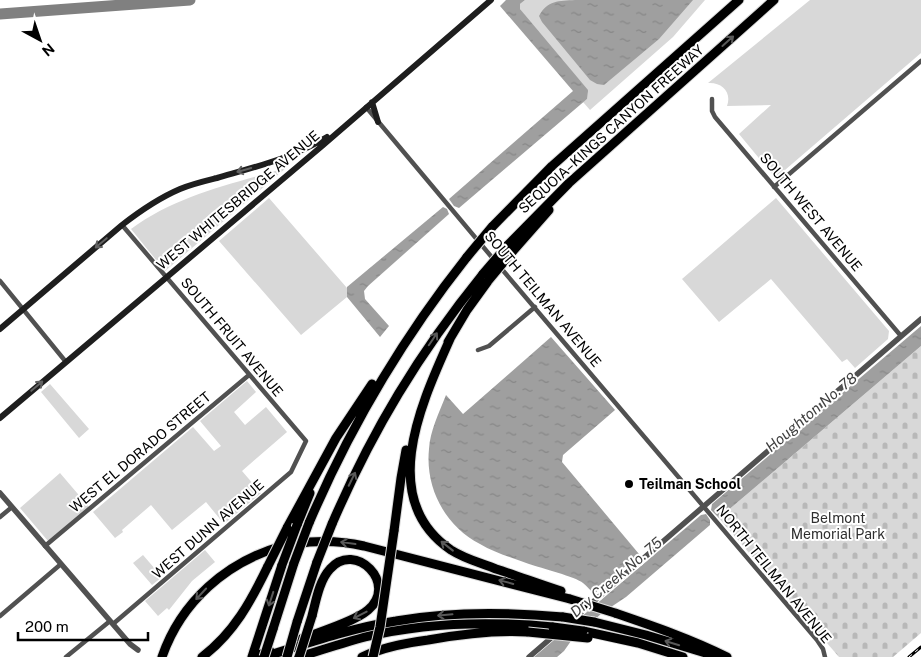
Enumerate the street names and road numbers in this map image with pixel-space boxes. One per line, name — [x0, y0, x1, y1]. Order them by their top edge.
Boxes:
street label: SEQUOIA–KINGS CANYON FREEWAY — [515, 41, 707, 216]
street label: WEST WHITESBRIDGE AVENUE — [153, 127, 323, 273]
street label: SOUTH WEST AVENUE — [757, 150, 865, 274]
street label: SOUTH TEILMAN AVENUE — [481, 228, 605, 370]
street label: SOUTH FRUIT AVENUE — [178, 274, 286, 400]
street label: WEST EL DORADO STREET — [66, 388, 214, 516]
street label: WEST DUNN AVENUE — [149, 476, 267, 582]
street label: NORTH TEILMAN AVENUE — [713, 502, 835, 646]

